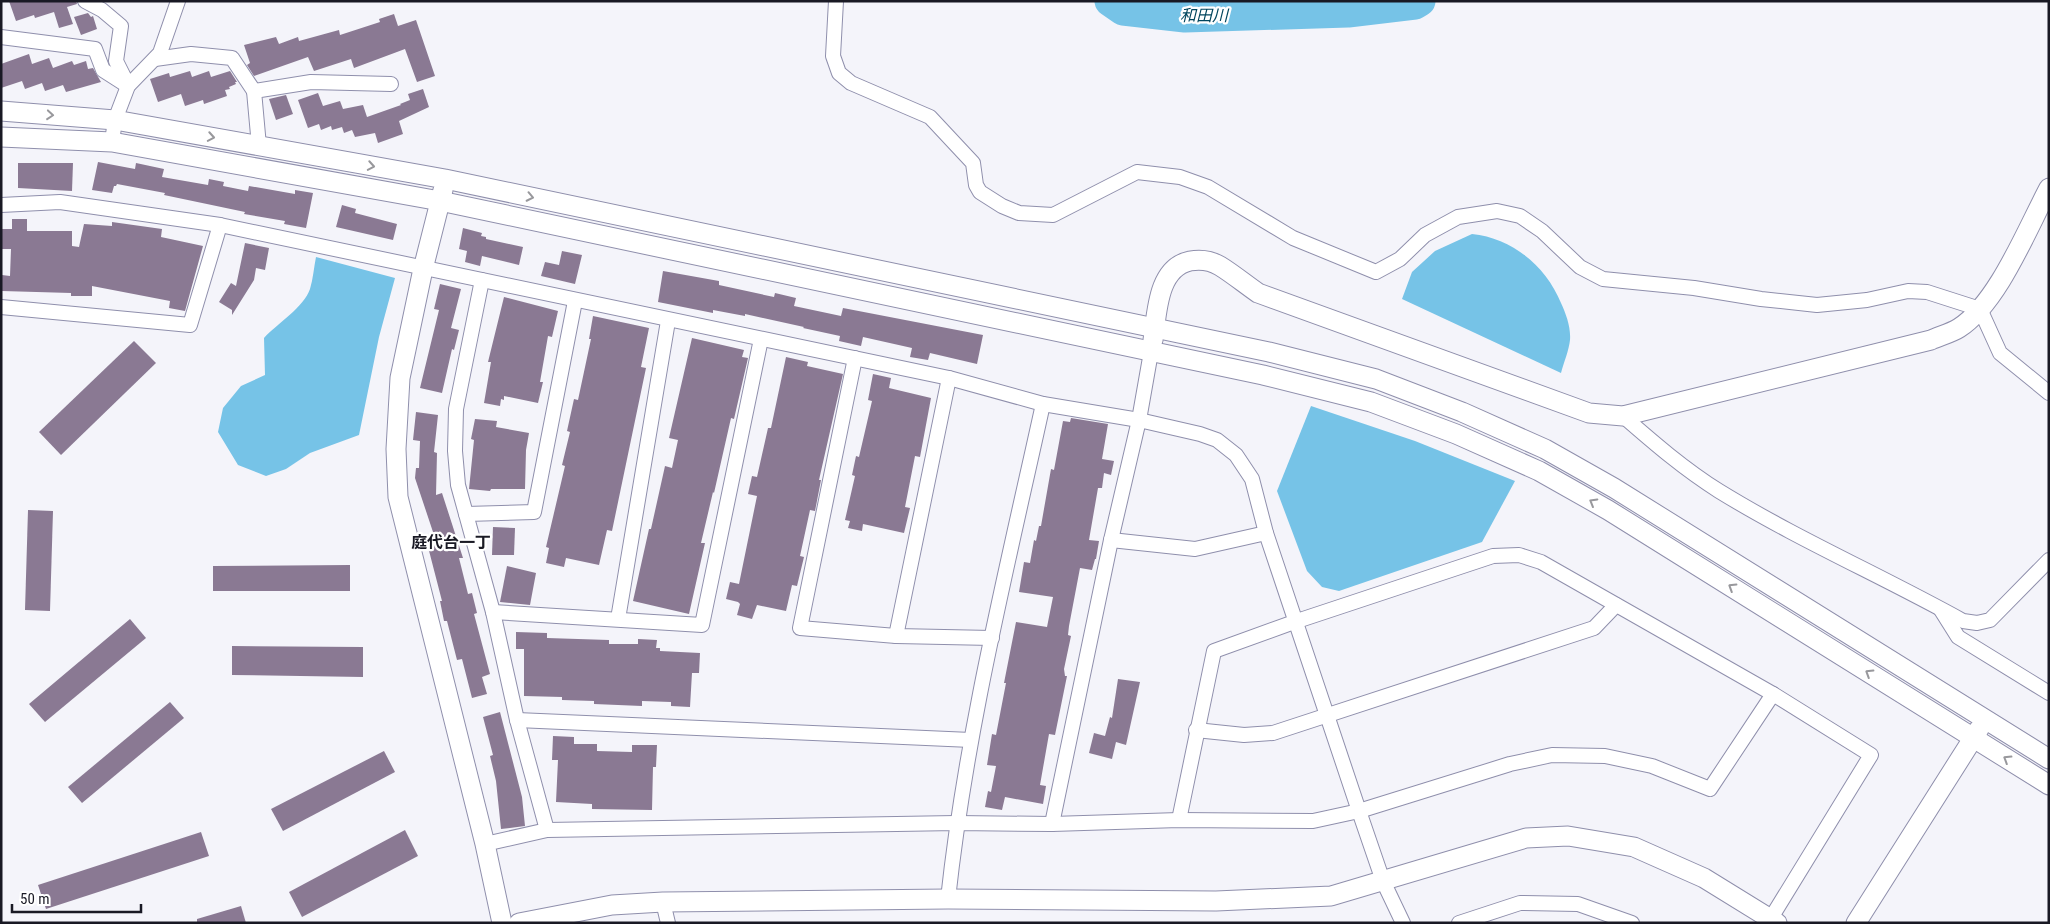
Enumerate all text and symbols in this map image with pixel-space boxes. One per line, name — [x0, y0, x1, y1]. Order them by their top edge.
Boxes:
water label: 和田川 — [1180, 6, 1230, 25]
one-way arrow — [46, 109, 54, 120]
one-way arrow — [206, 132, 215, 142]
one-way arrow — [366, 160, 375, 170]
one-way arrow — [526, 191, 535, 202]
one-way arrow — [1590, 498, 1599, 508]
district label: 庭代台一丁 — [411, 533, 491, 552]
one-way arrow — [1728, 584, 1737, 594]
one-way arrow — [1866, 670, 1875, 680]
one-way arrow — [2004, 756, 2013, 766]
scale bar — [12, 882, 141, 914]
text: 50 m — [20, 890, 50, 908]

